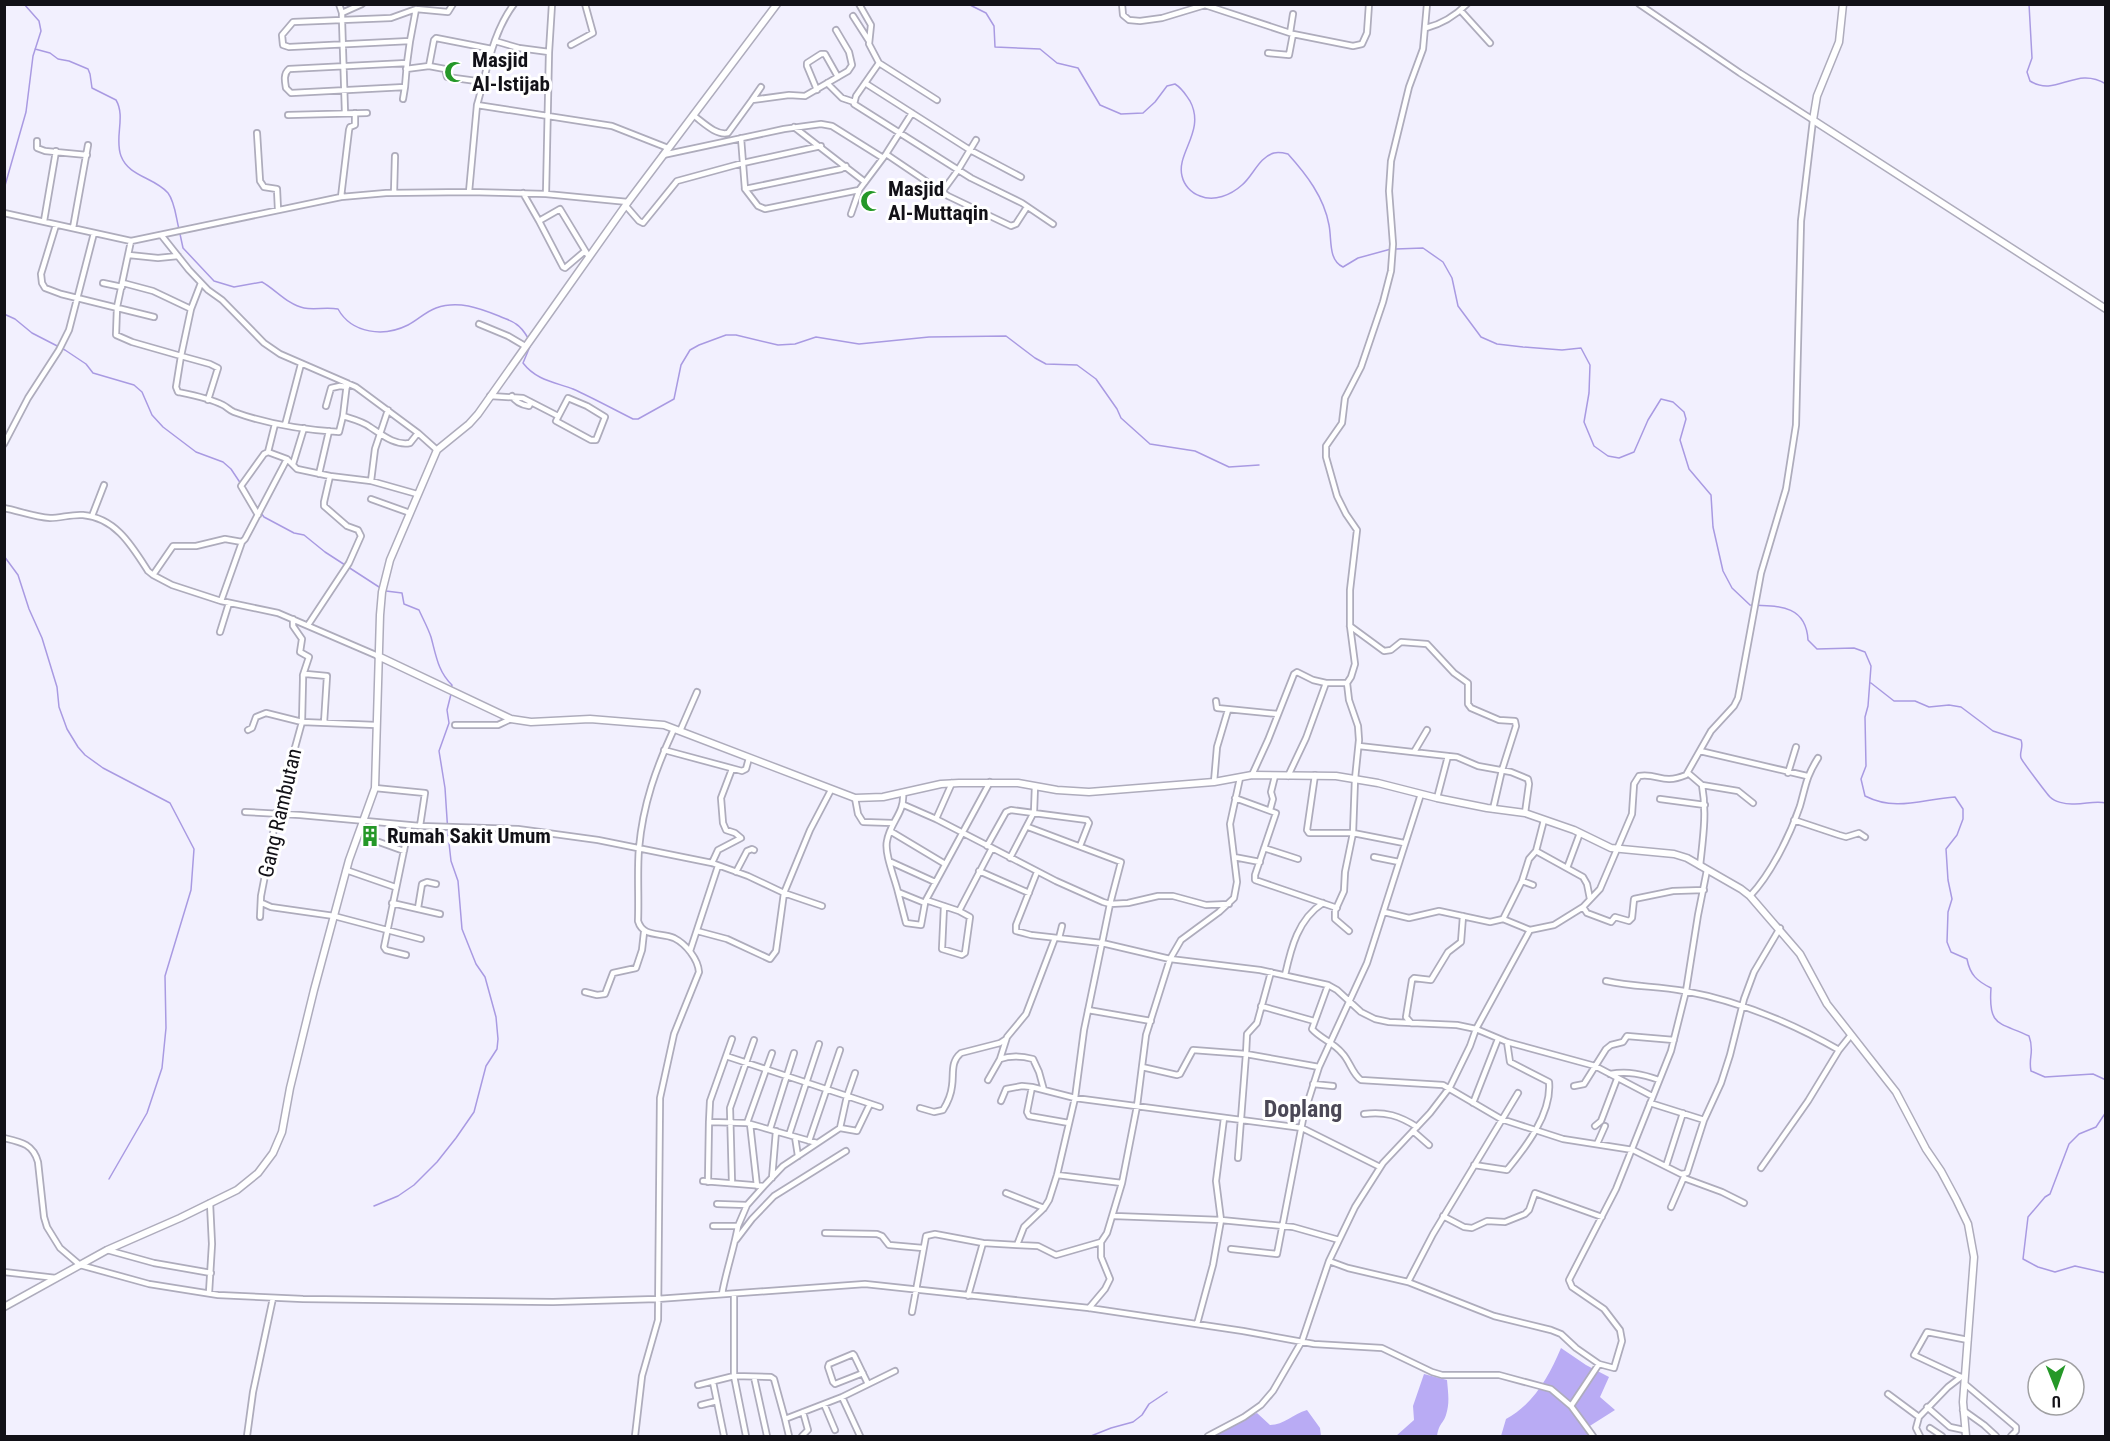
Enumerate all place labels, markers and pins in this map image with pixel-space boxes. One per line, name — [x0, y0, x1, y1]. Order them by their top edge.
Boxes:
place label: Masjid Al-Istijab — [472, 48, 550, 96]
mosque icon: Masjid Al-Istijab — [443, 60, 467, 84]
place label: Masjid Al-Muttaqin — [888, 177, 989, 225]
mosque icon: Masjid Al-Muttaqin — [859, 189, 883, 213]
building icon: Rumah Sakit Umum — [358, 824, 382, 848]
place label: Rumah Sakit Umum — [387, 824, 551, 848]

